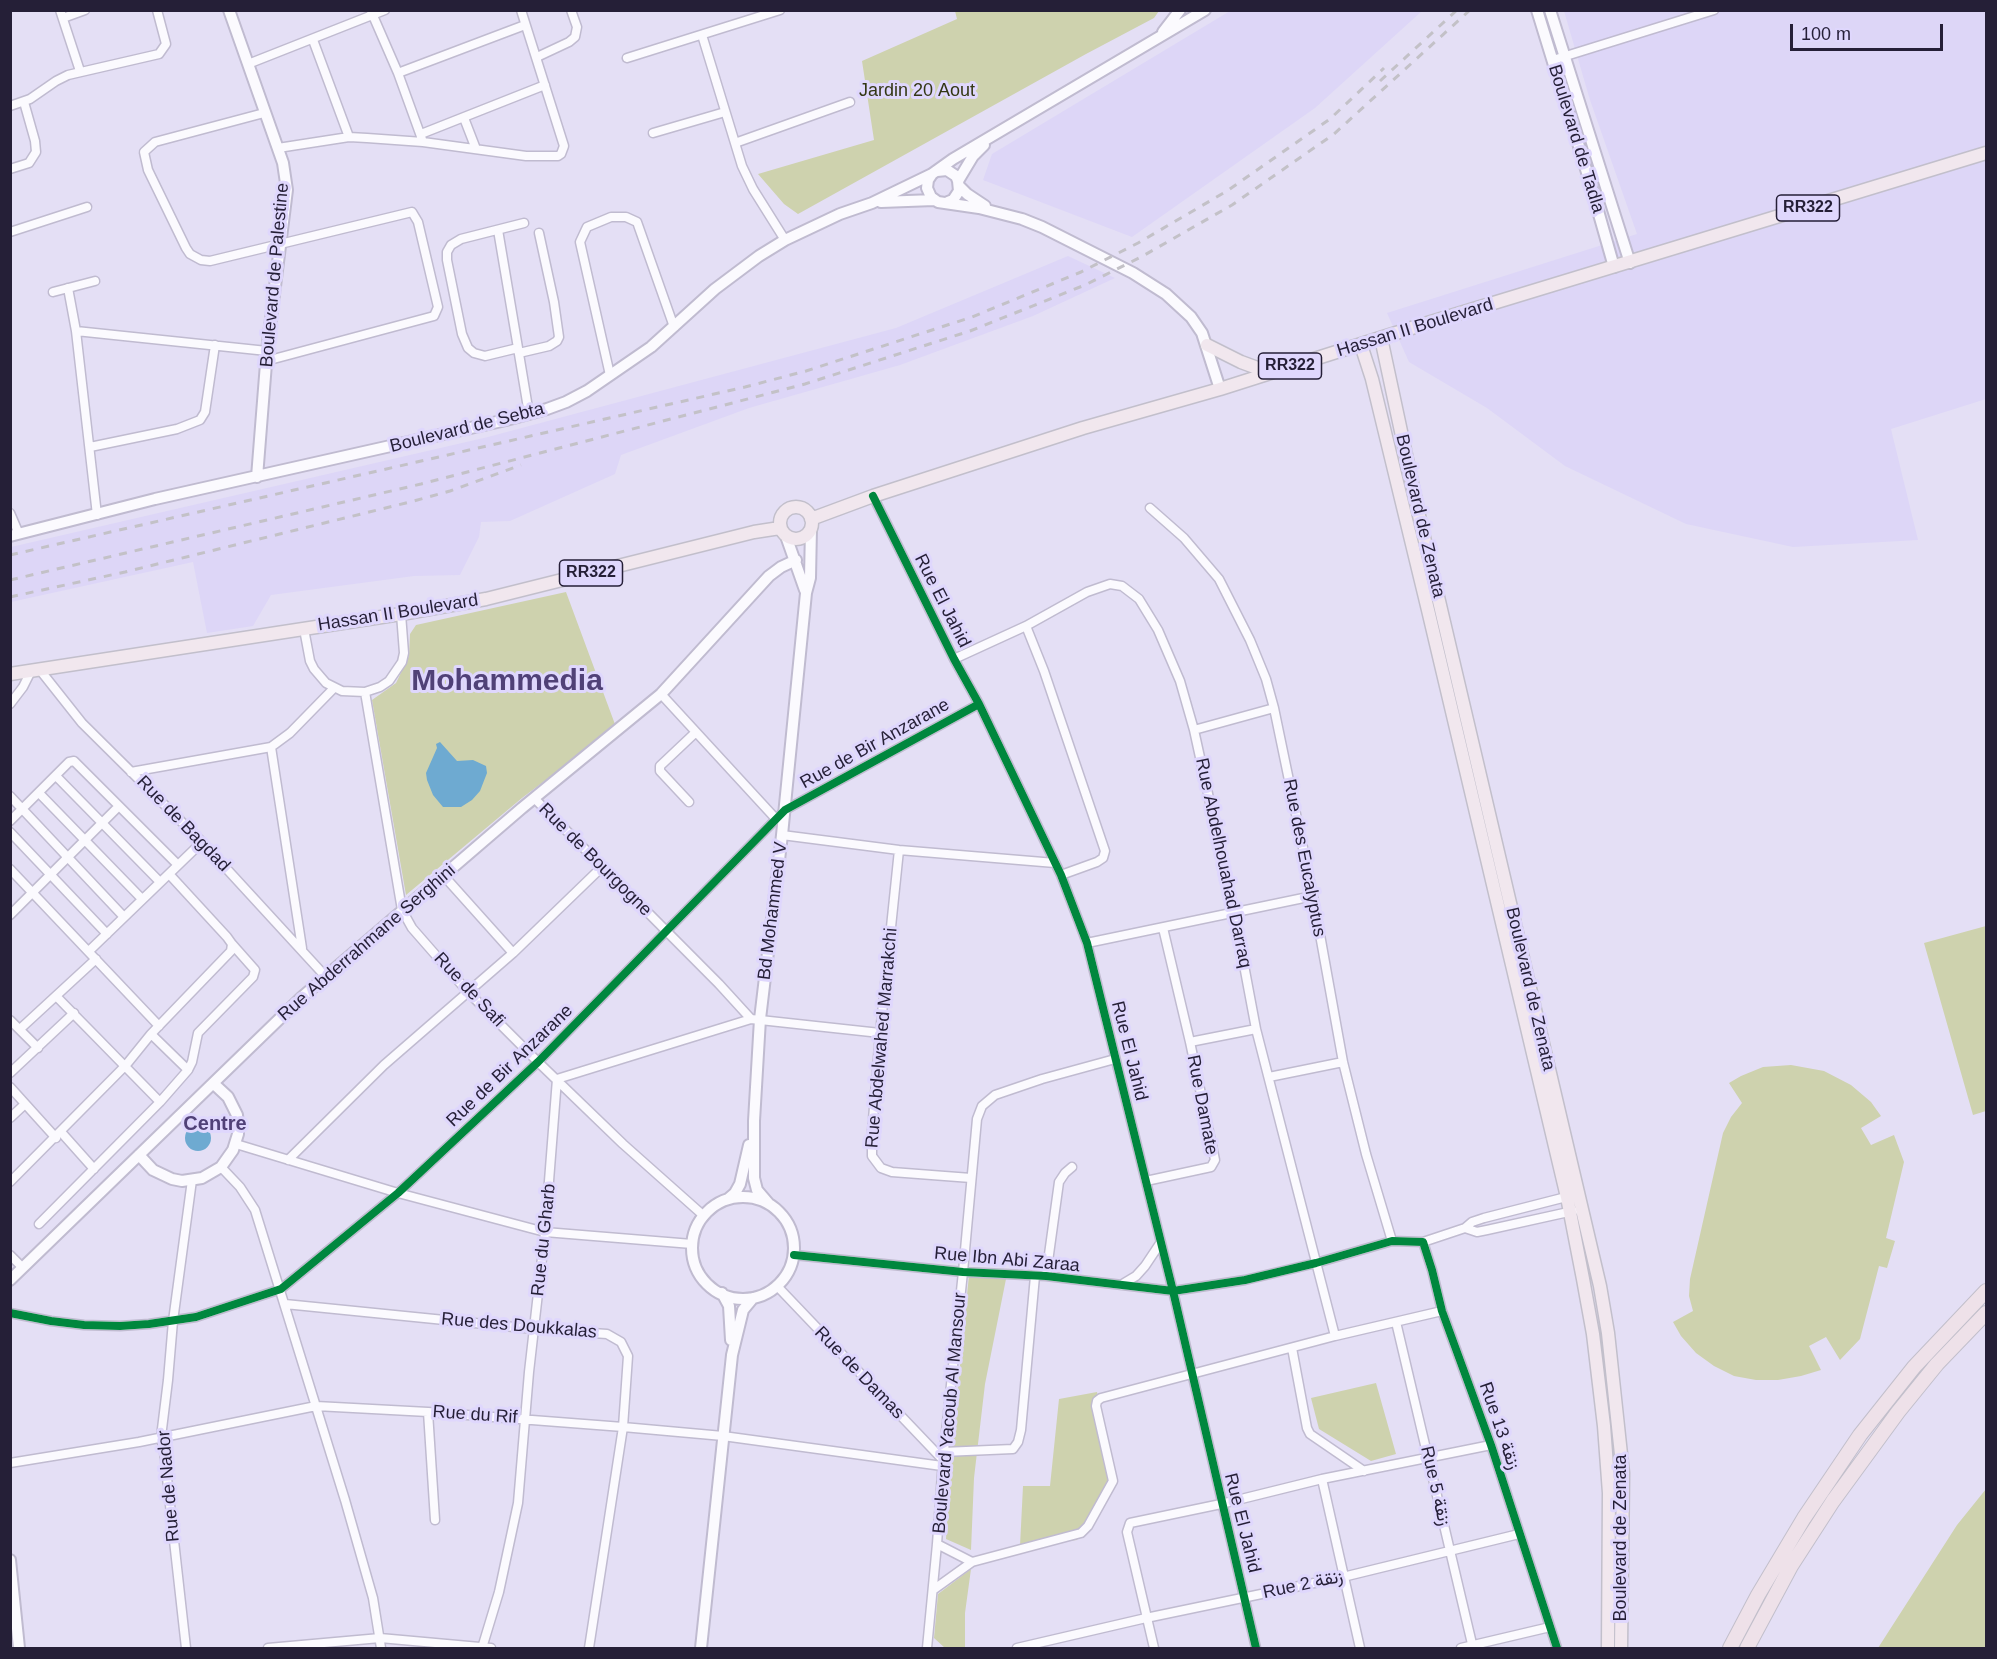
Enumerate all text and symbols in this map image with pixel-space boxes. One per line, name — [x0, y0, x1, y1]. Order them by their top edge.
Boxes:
scale bar — [1793, 12, 1946, 50]
text: 100 m — [1801, 24, 1851, 44]
street label: Boulevard de Tadla — [1543, 62, 1609, 216]
park label: Jardin 20 Aout — [859, 80, 975, 102]
street label: Boulevard de Palestine — [256, 182, 294, 368]
road number: RR322 — [1776, 195, 1840, 221]
street label: Hassan II Boulevard — [1334, 294, 1496, 362]
road number: RR322 — [1258, 353, 1322, 379]
street label: Boulevard de Sebta — [388, 398, 546, 458]
street label: Boulevard de Zenata — [1391, 432, 1449, 600]
street label: Rue El Jahid — [909, 551, 975, 651]
road number: RR322 — [560, 560, 622, 586]
street label: Hassan II Boulevard — [316, 590, 480, 636]
district label: Mohammedia — [411, 664, 603, 700]
street label: Rue de Bir Anzarane — [797, 694, 953, 794]
street label: Rue Abdelhouahad Darraq — [1190, 756, 1256, 970]
street label: Rue de Bagdad — [132, 772, 234, 876]
street label: Rue des Eucalyptus — [1278, 777, 1330, 939]
street label: Rue de Bourgogne — [534, 799, 656, 921]
street label: Bd Mohammed V — [754, 841, 792, 981]
street label: Rue Abderrahmane Serghini — [274, 860, 460, 1026]
street label: Boulevard de Zenata — [1501, 905, 1559, 1073]
street label: Rue Abdelwahed Marrakchi — [862, 927, 902, 1149]
street label: Rue de Safi — [429, 948, 509, 1032]
street label: Rue El Jahid — [1106, 999, 1152, 1103]
street label: Rue de Bir Anzarane — [442, 1000, 578, 1132]
street label: Rue Damate — [1182, 1053, 1222, 1157]
district label: Centre — [183, 1112, 247, 1136]
street label: Rue du Gharb — [527, 1183, 561, 1297]
street label: Rue Ibn Abi Zaraa — [933, 1243, 1081, 1277]
street label: Boulevard Yacoub Al Mansour — [929, 1292, 971, 1534]
street label: Rue des Doukkalas — [440, 1308, 598, 1344]
street label: Rue de Damas — [810, 1322, 908, 1424]
street label: Rue 13 زنقة — [1474, 1379, 1524, 1473]
street label: Rue du Rif — [432, 1401, 518, 1429]
street label: Rue de Nador — [153, 1429, 185, 1543]
street label: Rue 5 زنقة — [1415, 1444, 1455, 1528]
street label: Boulevard de Zenata — [1610, 1454, 1632, 1622]
street label: Rue El Jahid — [1219, 1471, 1265, 1575]
street label: Rue 2 زنقة — [1261, 1566, 1345, 1604]

